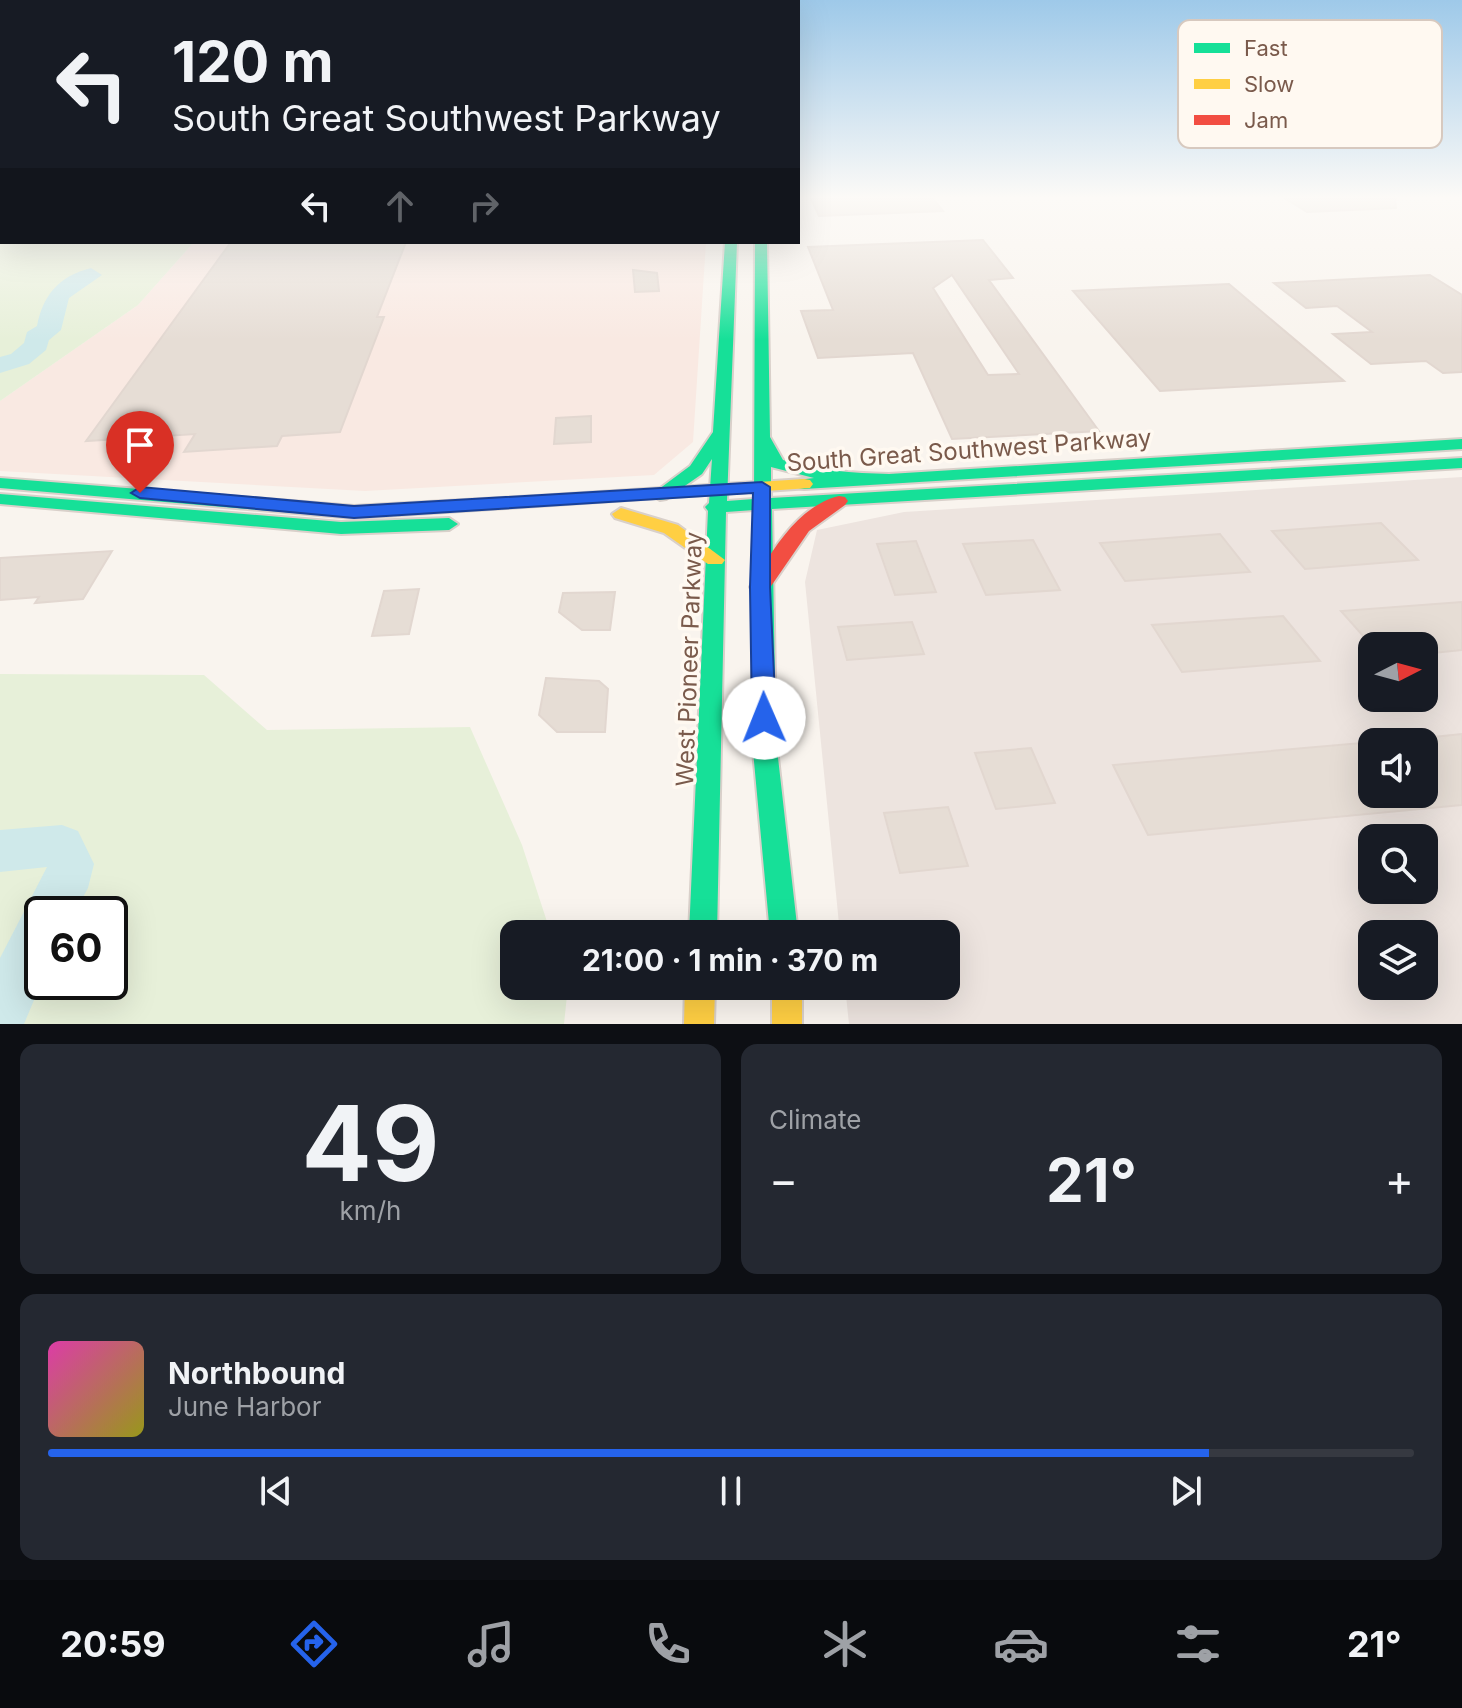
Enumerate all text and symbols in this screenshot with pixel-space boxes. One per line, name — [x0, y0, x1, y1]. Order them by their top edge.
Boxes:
legend — [1178, 20, 1442, 148]
text: 120 m — [172, 28, 334, 96]
icon: left — [40, 32, 144, 136]
text: Fast — [1244, 35, 1288, 61]
text: Slow — [1244, 71, 1294, 97]
text: South Great Southwest Parkway — [172, 96, 721, 140]
text: Jam — [1244, 107, 1288, 133]
icon: left — [294, 184, 338, 228]
icon: ahead — [378, 184, 422, 228]
icon: right — [462, 184, 506, 228]
pin — [106, 411, 174, 493]
icon: arrive — [118, 423, 162, 467]
street label: South Great Southwest Parkway — [786, 423, 1152, 477]
street label: West Pioneer Parkway — [670, 531, 708, 787]
north arrow — [1358, 632, 1438, 712]
map controls — [1358, 632, 1438, 1000]
position arrow — [722, 676, 806, 760]
button: sound — [1358, 728, 1438, 808]
button: search — [1358, 824, 1438, 904]
speed limit sign: 60 — [24, 896, 128, 1000]
button: layers — [1358, 920, 1438, 1000]
text: 21:00 · 1 min · 370 m — [582, 942, 878, 978]
text: 49 — [302, 1080, 439, 1206]
text: Climate — [769, 1104, 861, 1135]
text: 21° — [1046, 1144, 1137, 1216]
text: − — [769, 1153, 798, 1207]
text: + — [1385, 1153, 1414, 1207]
text: km/h — [340, 1195, 401, 1226]
text: Northbound — [168, 1355, 345, 1391]
text: June Harbor — [168, 1391, 321, 1422]
icon: previous — [254, 1469, 298, 1513]
icon: pause — [709, 1469, 753, 1513]
icon: next — [1164, 1469, 1208, 1513]
icon: directions — [286, 1616, 342, 1672]
icon: music — [463, 1616, 519, 1672]
icon: phone — [640, 1616, 696, 1672]
icon: climate — [817, 1616, 873, 1672]
icon: car — [993, 1616, 1049, 1672]
icon: filters — [1170, 1616, 1226, 1672]
text: 20:59 — [60, 1622, 166, 1666]
text: 21° — [1347, 1622, 1402, 1666]

